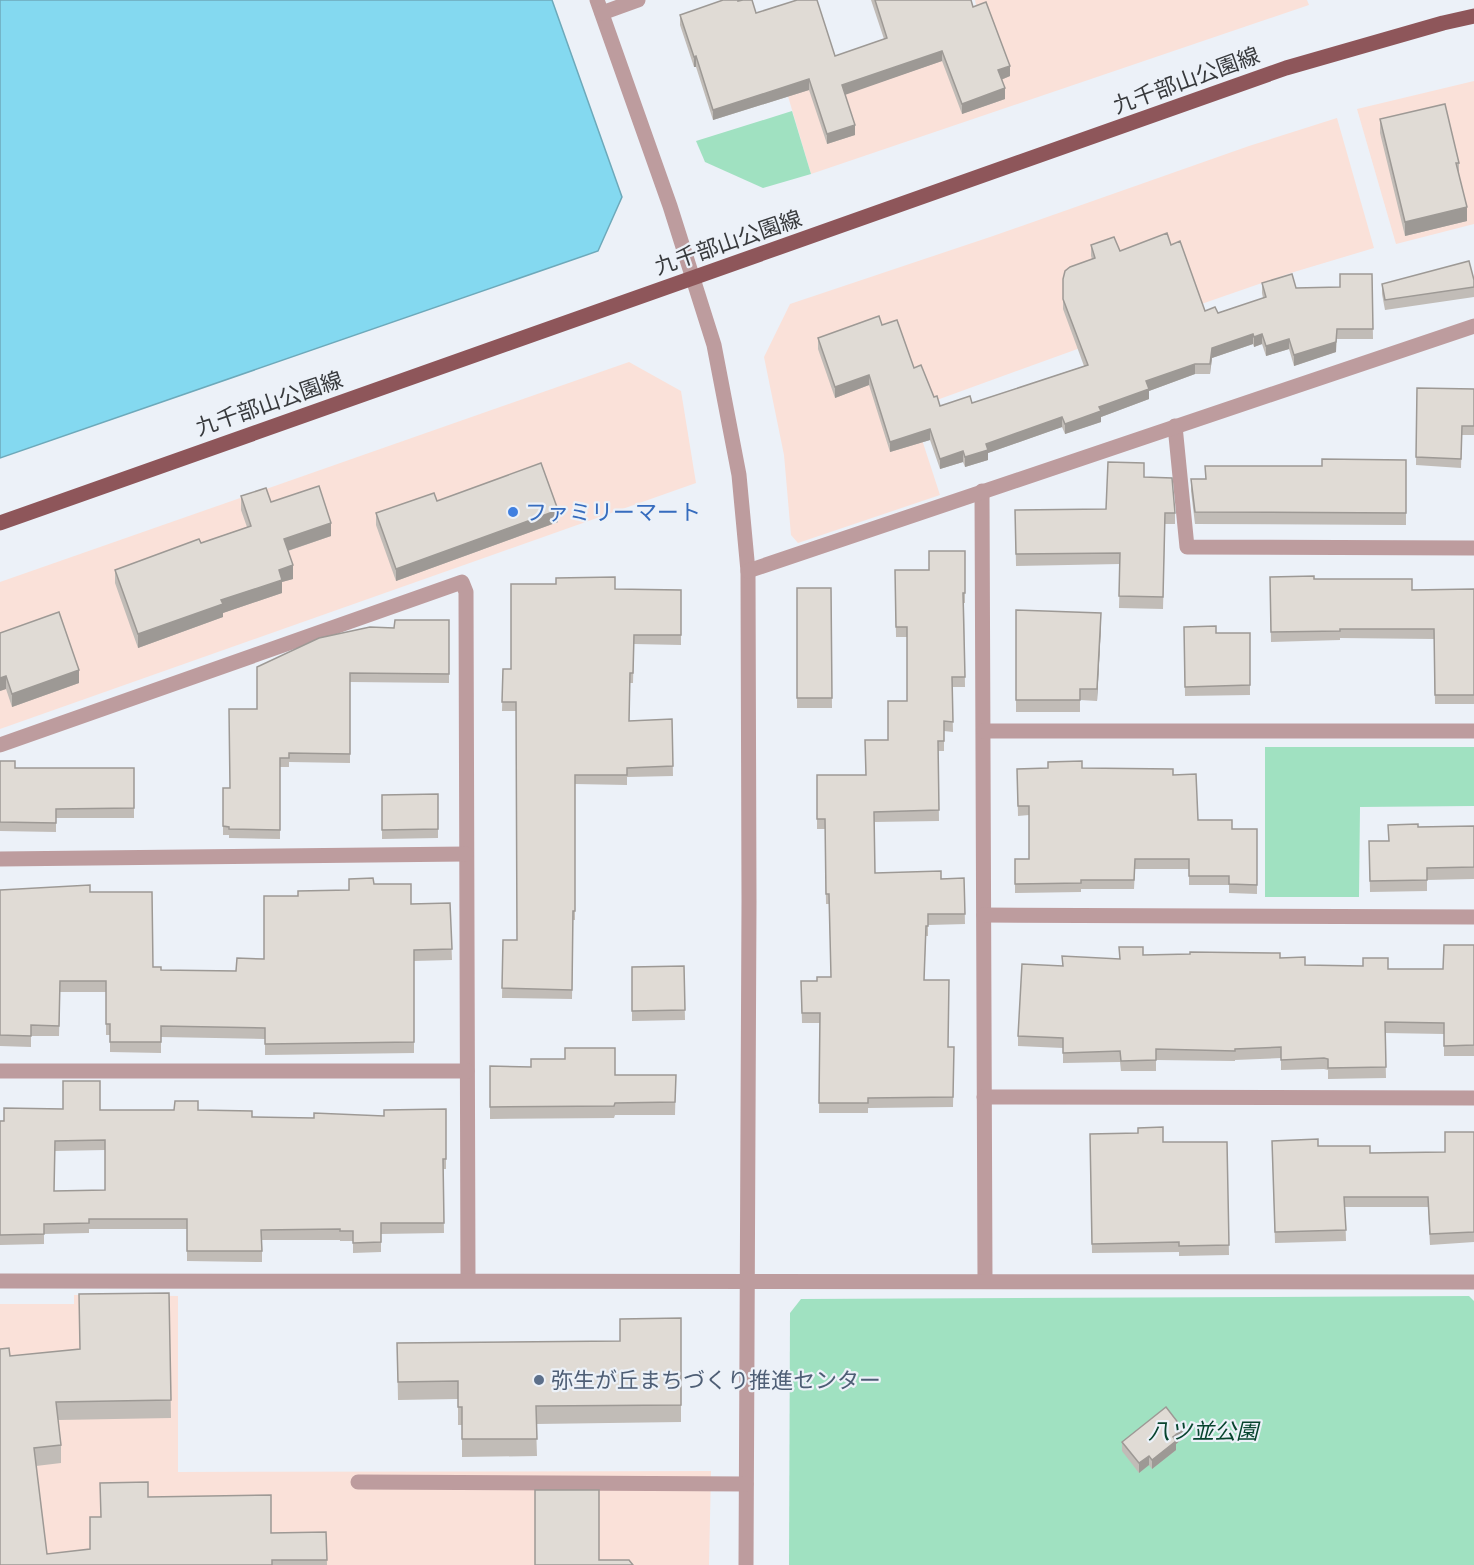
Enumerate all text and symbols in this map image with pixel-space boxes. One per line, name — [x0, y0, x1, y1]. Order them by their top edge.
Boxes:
street label: 九千部山公園線 — [1109, 40, 1265, 123]
street label: 九千部山公園線 — [650, 203, 807, 284]
street label: 九千部山公園線 — [191, 364, 348, 445]
place label: ファミリーマート — [525, 497, 701, 530]
marker: ファミリーマート — [506, 505, 520, 519]
place label: 弥生が丘まちづくり推進センター — [551, 1365, 881, 1398]
marker: 弥生が丘まちづくり推進センター — [532, 1373, 546, 1387]
park label: 八ツ並公園 — [1148, 1416, 1261, 1449]

